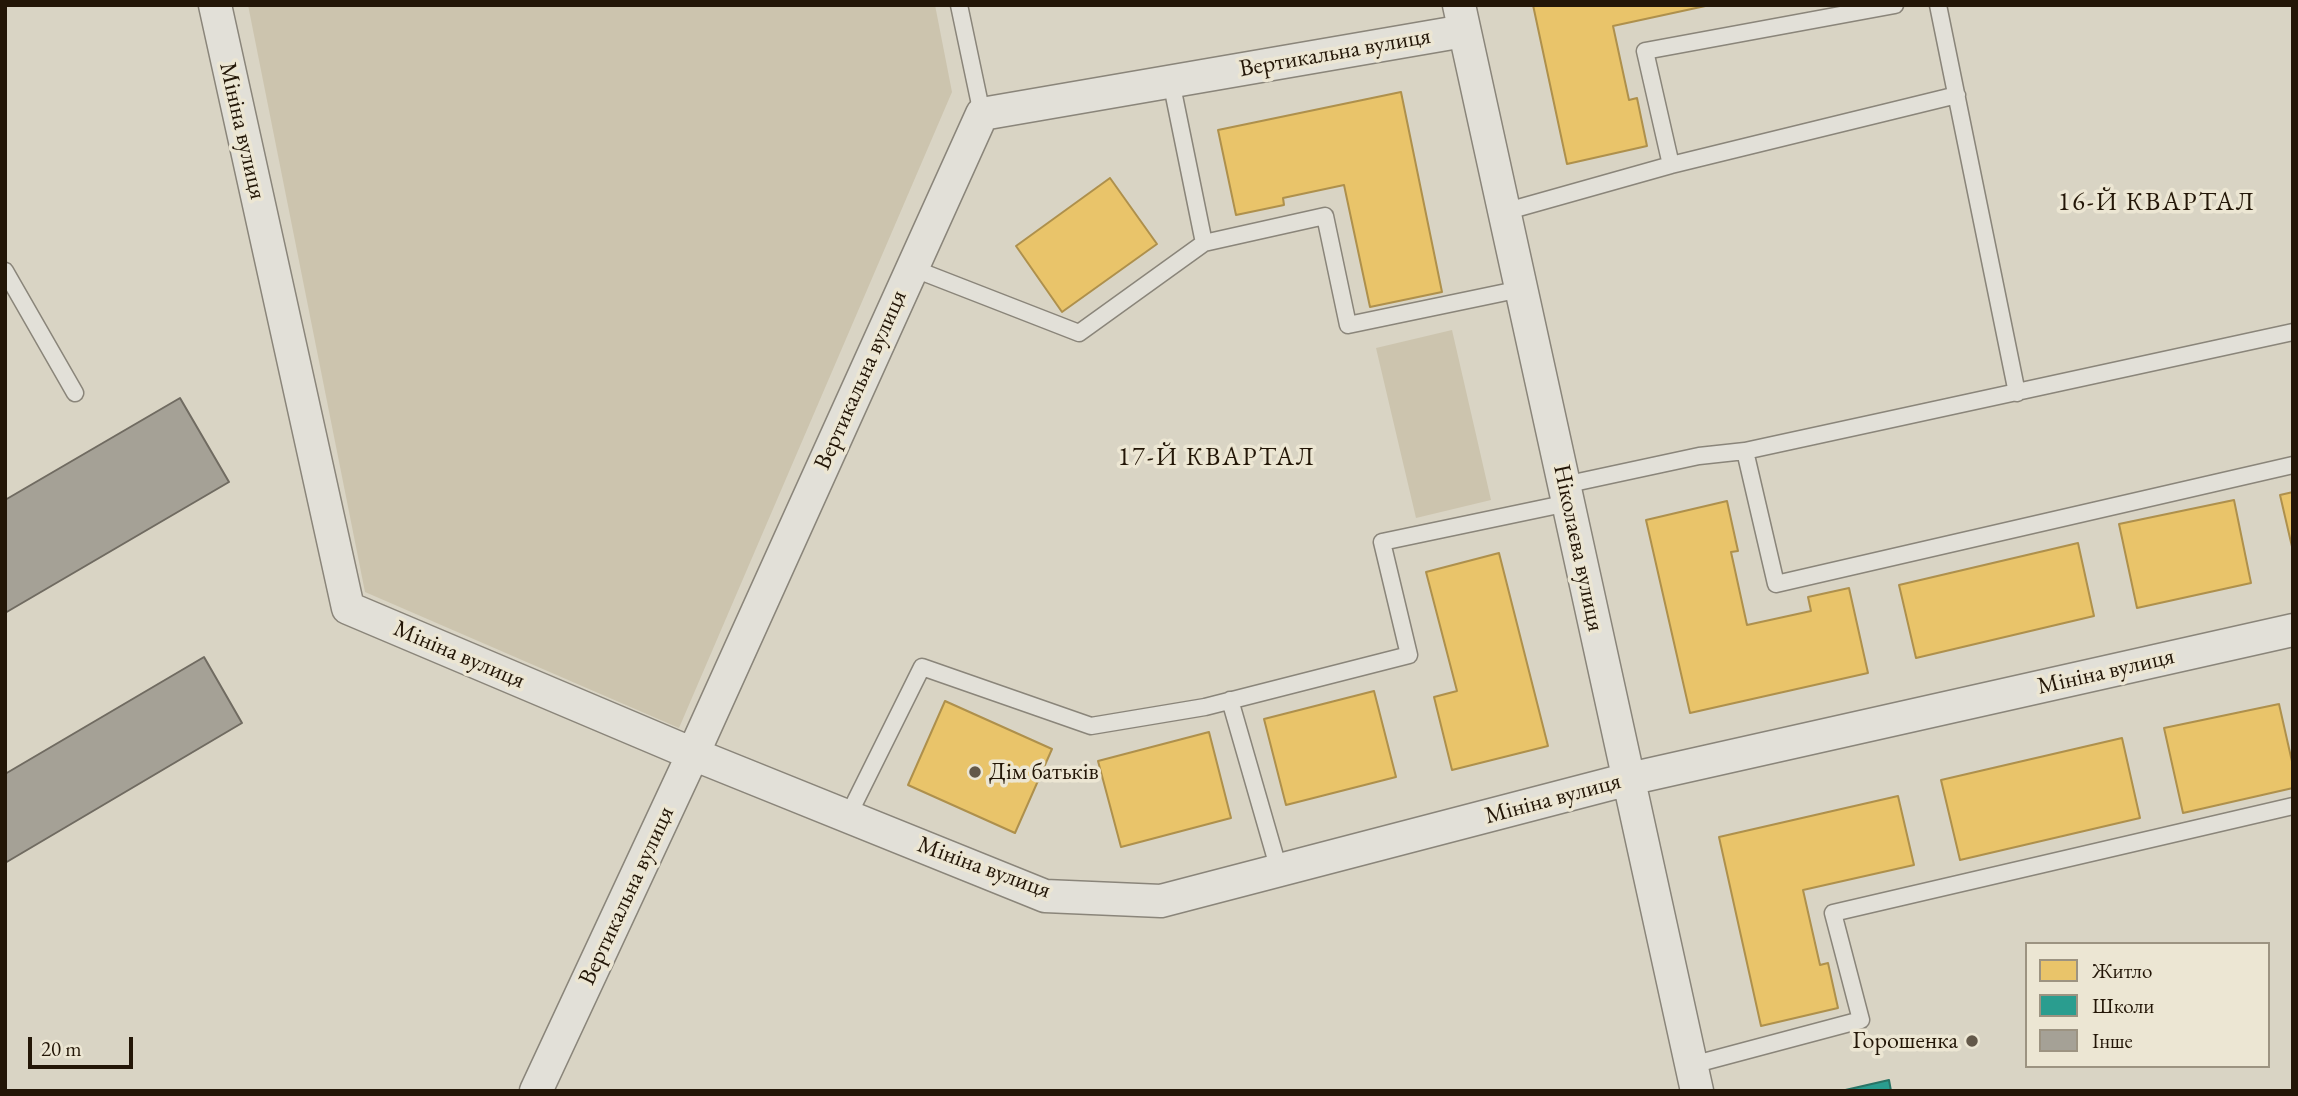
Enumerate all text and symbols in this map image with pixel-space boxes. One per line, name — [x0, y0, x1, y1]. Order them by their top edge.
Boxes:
street label: Вертикальна вулиця — [1237, 22, 1433, 84]
street label: Мініна вулиця — [212, 60, 272, 202]
district label: 16-Й КВАРТАЛ — [2059, 187, 2255, 219]
street label: Вертикальна вулиця — [808, 286, 914, 474]
district label: 17-Й КВАРТАЛ — [1119, 442, 1315, 474]
street label: Ніколаєва вулиця — [1546, 462, 1610, 634]
street label: Мініна вулиця — [389, 614, 529, 696]
street label: Мініна вулиця — [2035, 642, 2177, 702]
place label: Дім батьків — [989, 758, 1099, 786]
marker: Дім батьків — [967, 764, 983, 780]
street label: Мініна вулиця — [1482, 767, 1624, 831]
street label: Вертикальна вулиця — [573, 802, 681, 990]
street label: Мініна вулиця — [913, 831, 1055, 905]
legend — [2025, 942, 2270, 1068]
text: Житло — [2092, 957, 2152, 984]
text: Школи — [2092, 992, 2154, 1019]
scale bar — [32, 1023, 136, 1066]
place label: Горошенка — [1852, 1027, 1958, 1055]
text: Інше — [2092, 1027, 2133, 1054]
marker: Горошенка — [1964, 1033, 1980, 1049]
text: 20 m — [41, 1035, 82, 1062]

